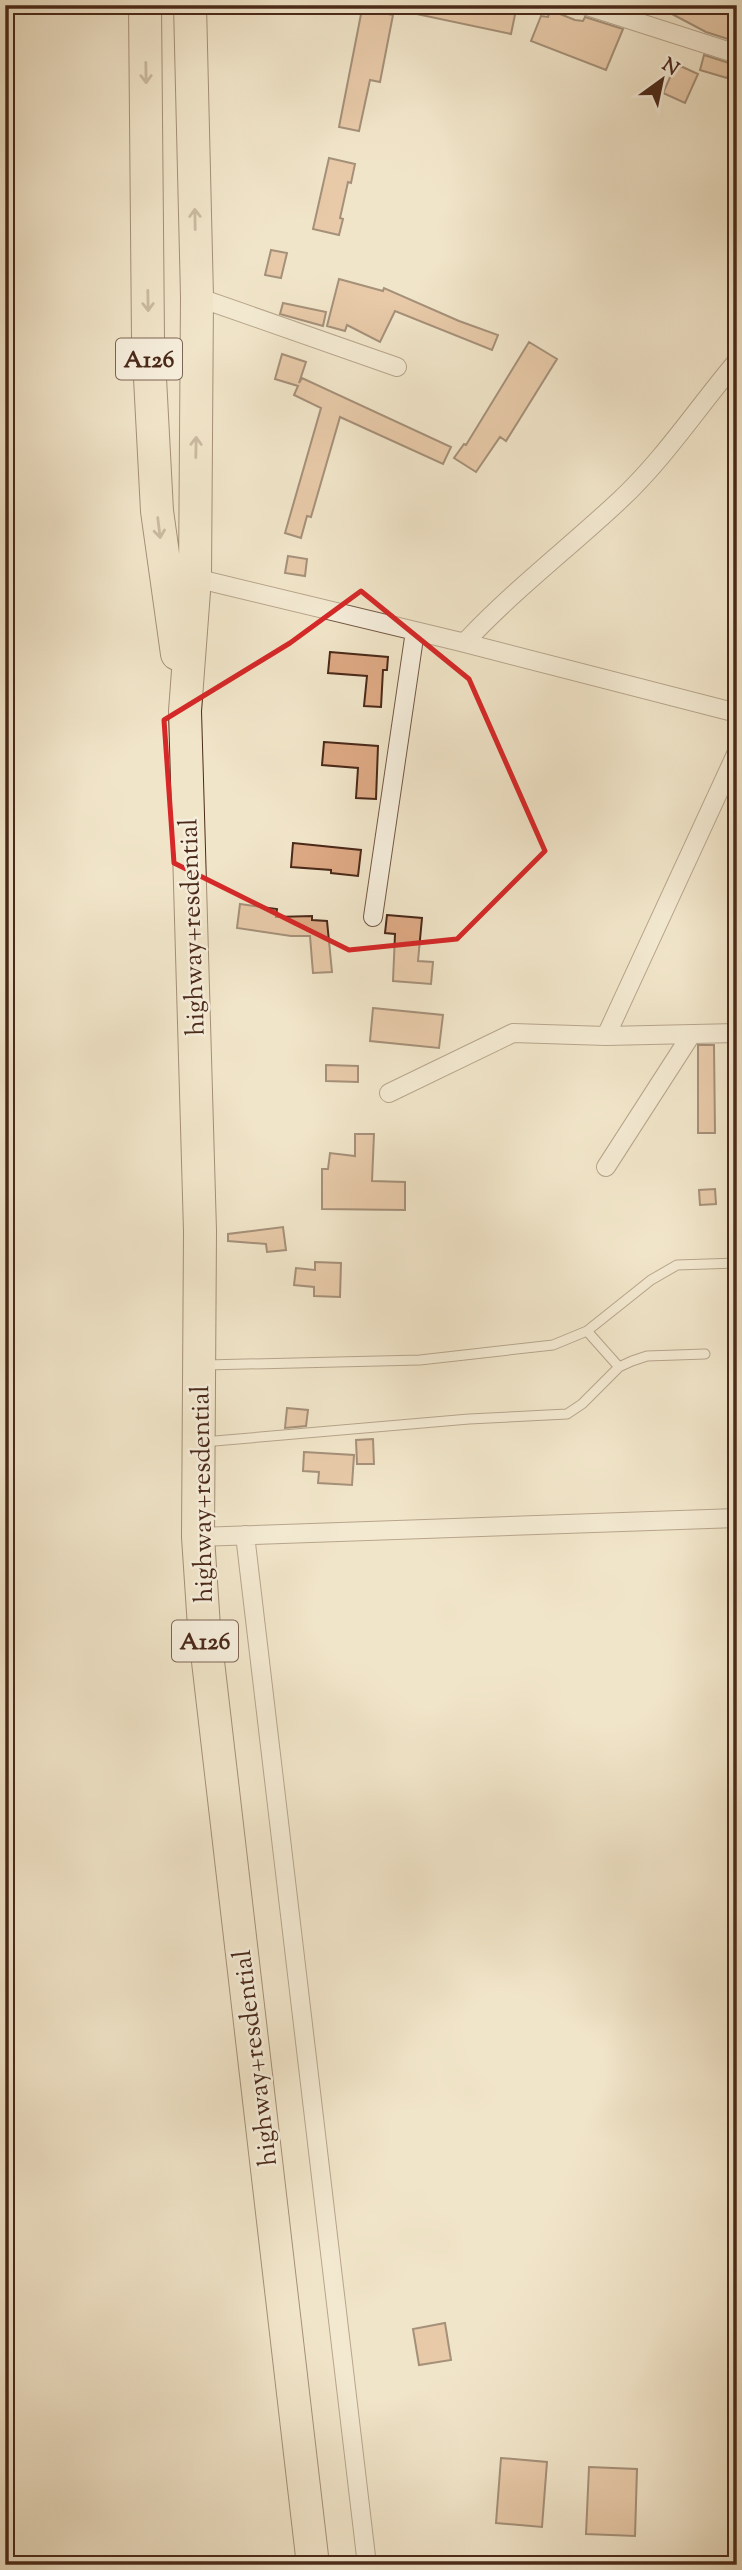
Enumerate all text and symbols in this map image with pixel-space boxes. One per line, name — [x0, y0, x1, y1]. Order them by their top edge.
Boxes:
north arrow — [626, 46, 696, 116]
text: N — [656, 52, 684, 83]
one-way arrow — [139, 62, 153, 85]
one-way arrow — [189, 208, 202, 231]
one-way arrow — [141, 289, 155, 312]
road number: A126 — [116, 338, 182, 380]
one-way arrow — [189, 436, 203, 459]
one-way arrow — [153, 516, 166, 539]
street label: highway+resdential — [171, 818, 216, 1036]
street label: highway+resdential — [183, 1385, 224, 1603]
road number: A126 — [172, 1620, 238, 1661]
street label: highway+resdential — [225, 1948, 288, 2168]

